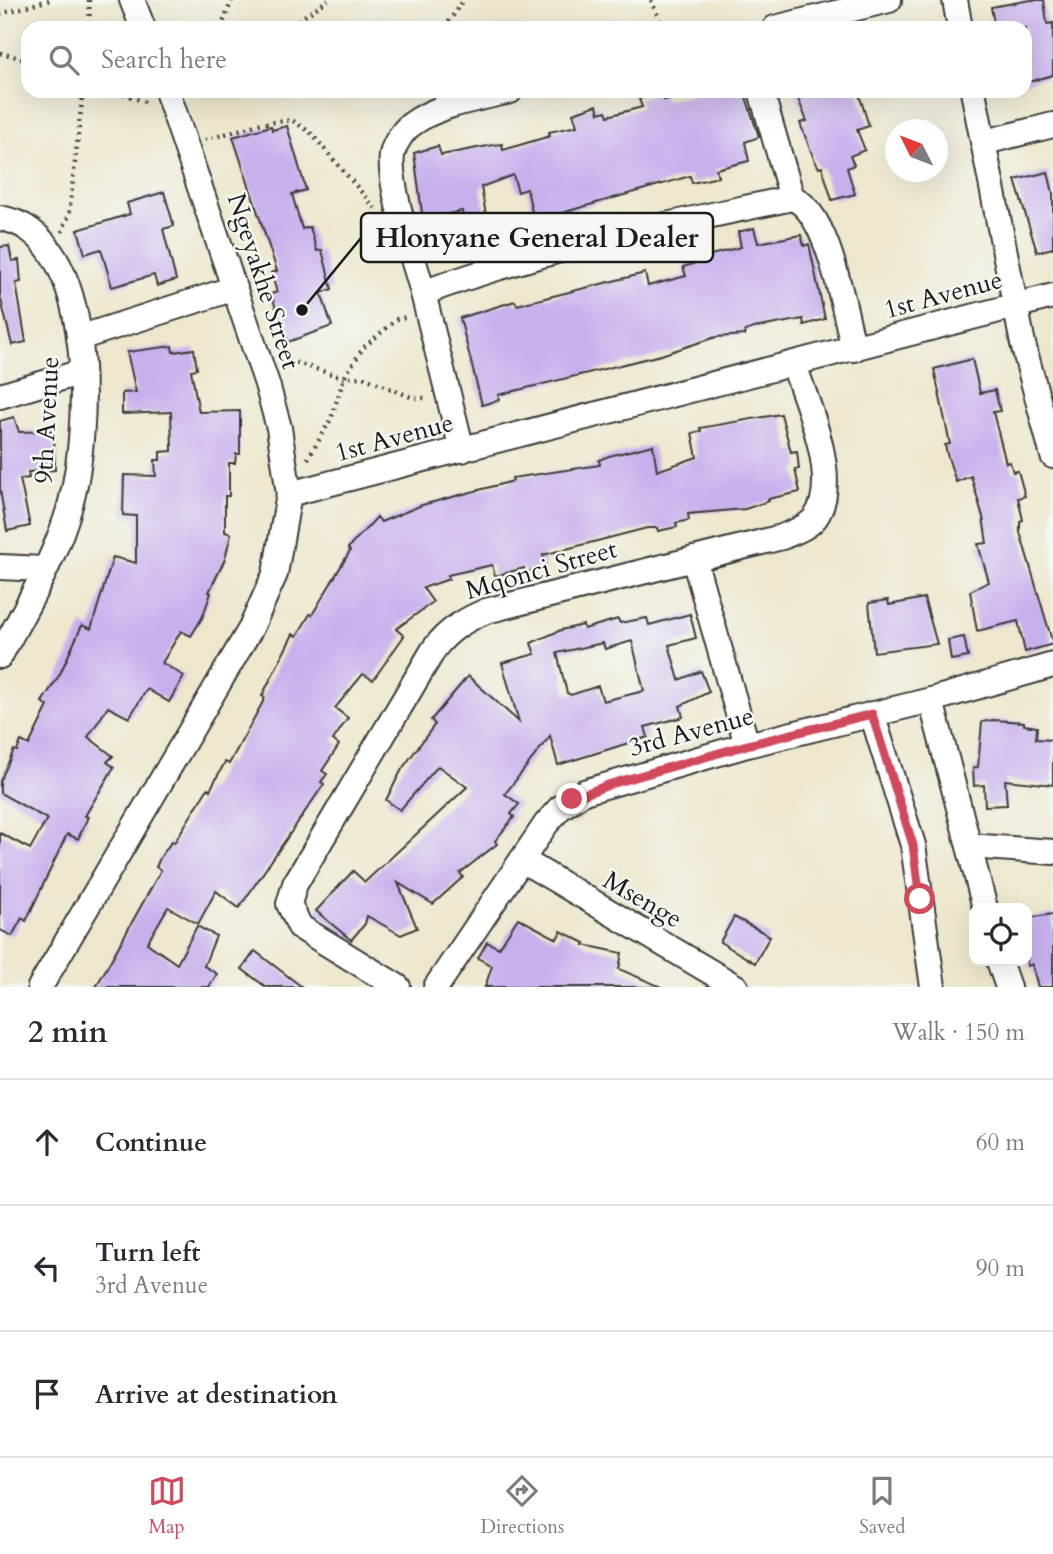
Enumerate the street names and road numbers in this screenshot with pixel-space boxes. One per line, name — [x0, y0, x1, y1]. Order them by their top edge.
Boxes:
street label: Ngeyakhe Street — [219, 189, 308, 374]
street label: 1st Avenue — [880, 262, 1006, 327]
street label: 9th Avenue — [26, 356, 67, 484]
street label: 1st Avenue — [331, 405, 457, 470]
street label: Mqonci Street — [461, 531, 621, 608]
street label: 3rd Avenue — [625, 698, 757, 765]
street label: Msenge — [597, 863, 689, 936]

